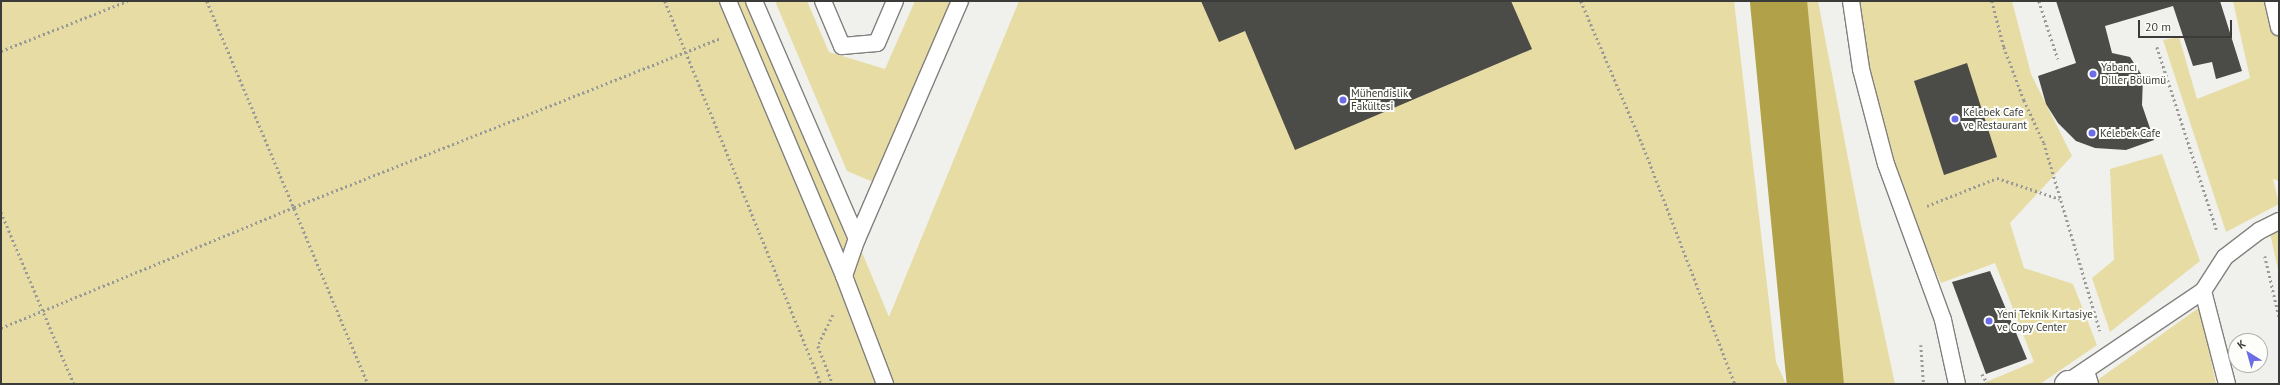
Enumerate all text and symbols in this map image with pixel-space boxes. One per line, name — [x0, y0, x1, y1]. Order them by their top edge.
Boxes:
scale bar — [2140, 12, 2234, 38]
text: 20 m — [2145, 19, 2171, 34]
place label: Yabancı Diller Bölümü — [2101, 61, 2166, 87]
marker: Yabancı Diller Bölümü — [2088, 69, 2098, 79]
place label: Mühendislik Fakültesi — [1351, 87, 1408, 113]
marker: Mühendislik Fakültesi — [1338, 95, 1348, 105]
place label: Kelebek Cafe ve Restaurant — [1963, 106, 2027, 132]
marker: Kelebek Cafe ve Restaurant — [1950, 114, 1960, 124]
place label: Kelebek Cafe — [2100, 126, 2161, 140]
marker: Kelebek Cafe — [2087, 128, 2097, 138]
place label: Yeni Teknik Kırtasiye ve Copy Center — [1997, 308, 2094, 334]
marker: Yeni Teknik Kırtasiye ve Copy Center — [1984, 316, 1994, 326]
north arrow — [2228, 333, 2268, 373]
text: K — [2234, 337, 2248, 352]

